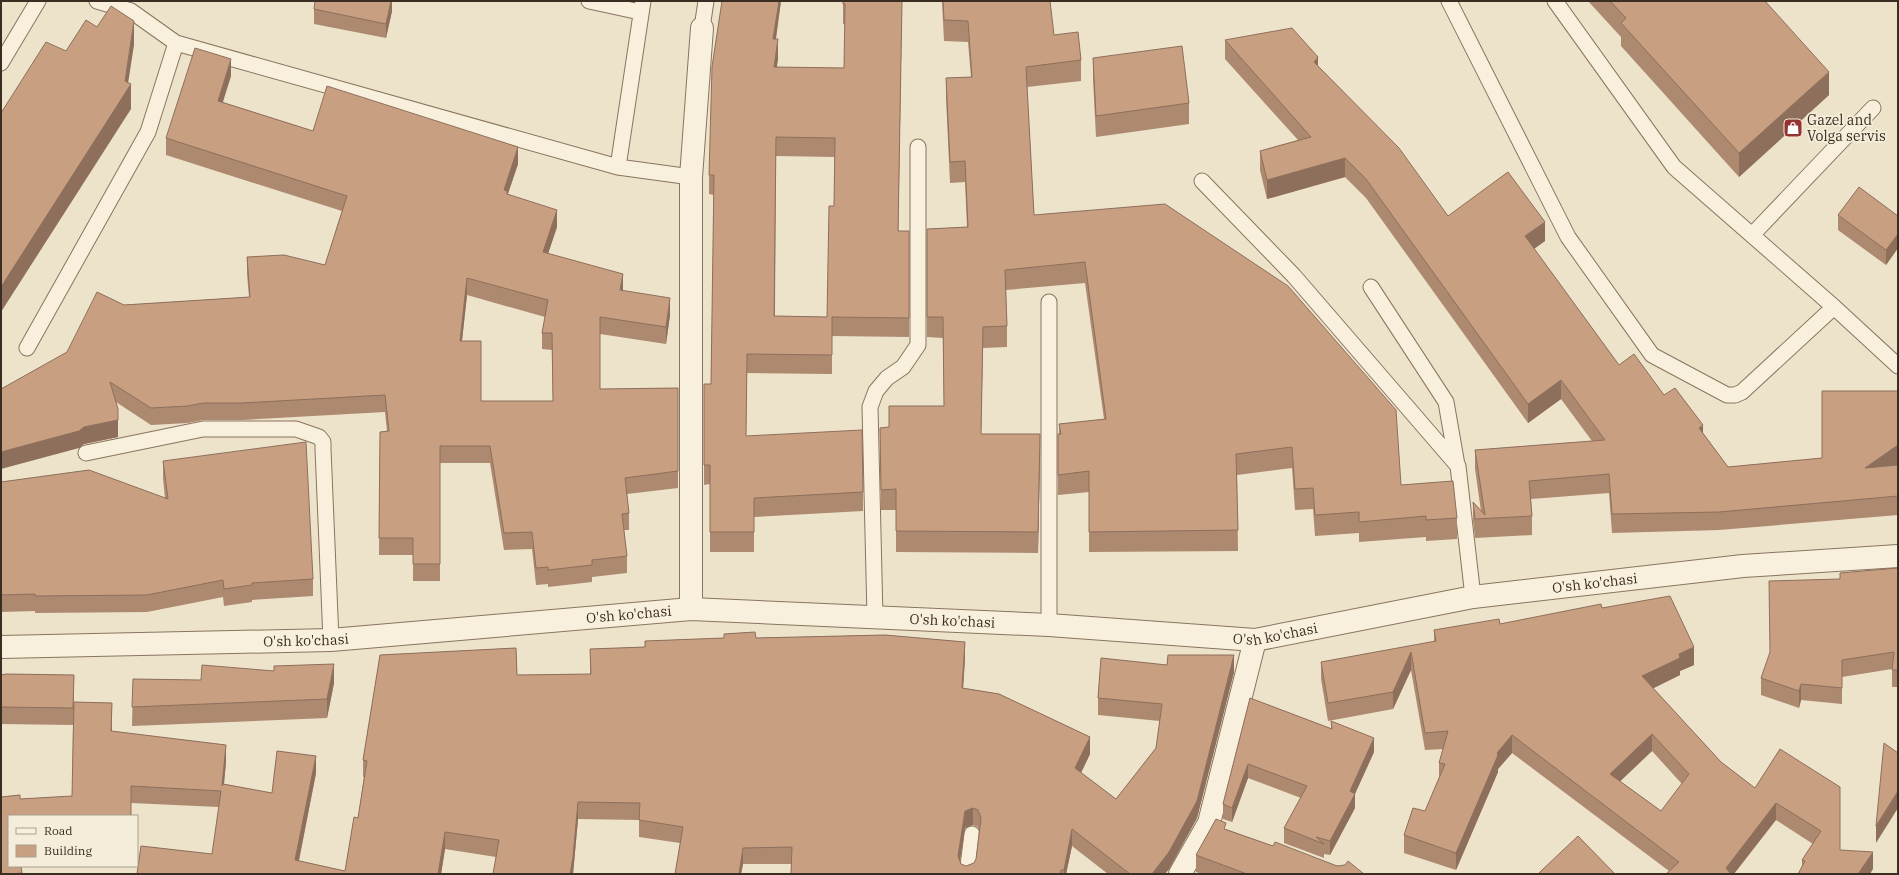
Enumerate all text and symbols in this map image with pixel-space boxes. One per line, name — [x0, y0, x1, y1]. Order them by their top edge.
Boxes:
place label: Gazel and Volga servis — [1807, 111, 1886, 145]
shop icon: Gazel and Volga servis — [1782, 117, 1804, 139]
street label: O'sh ko'chasi — [1551, 569, 1638, 597]
street label: O'sh ko'chasi — [585, 602, 672, 627]
street label: O'sh ko'chasi — [909, 610, 996, 632]
street label: O'sh ko'chasi — [1232, 619, 1319, 649]
street label: O'sh ko'chasi — [263, 630, 349, 650]
legend — [8, 815, 138, 867]
text: Road — [44, 823, 73, 838]
text: Building — [44, 843, 92, 858]

